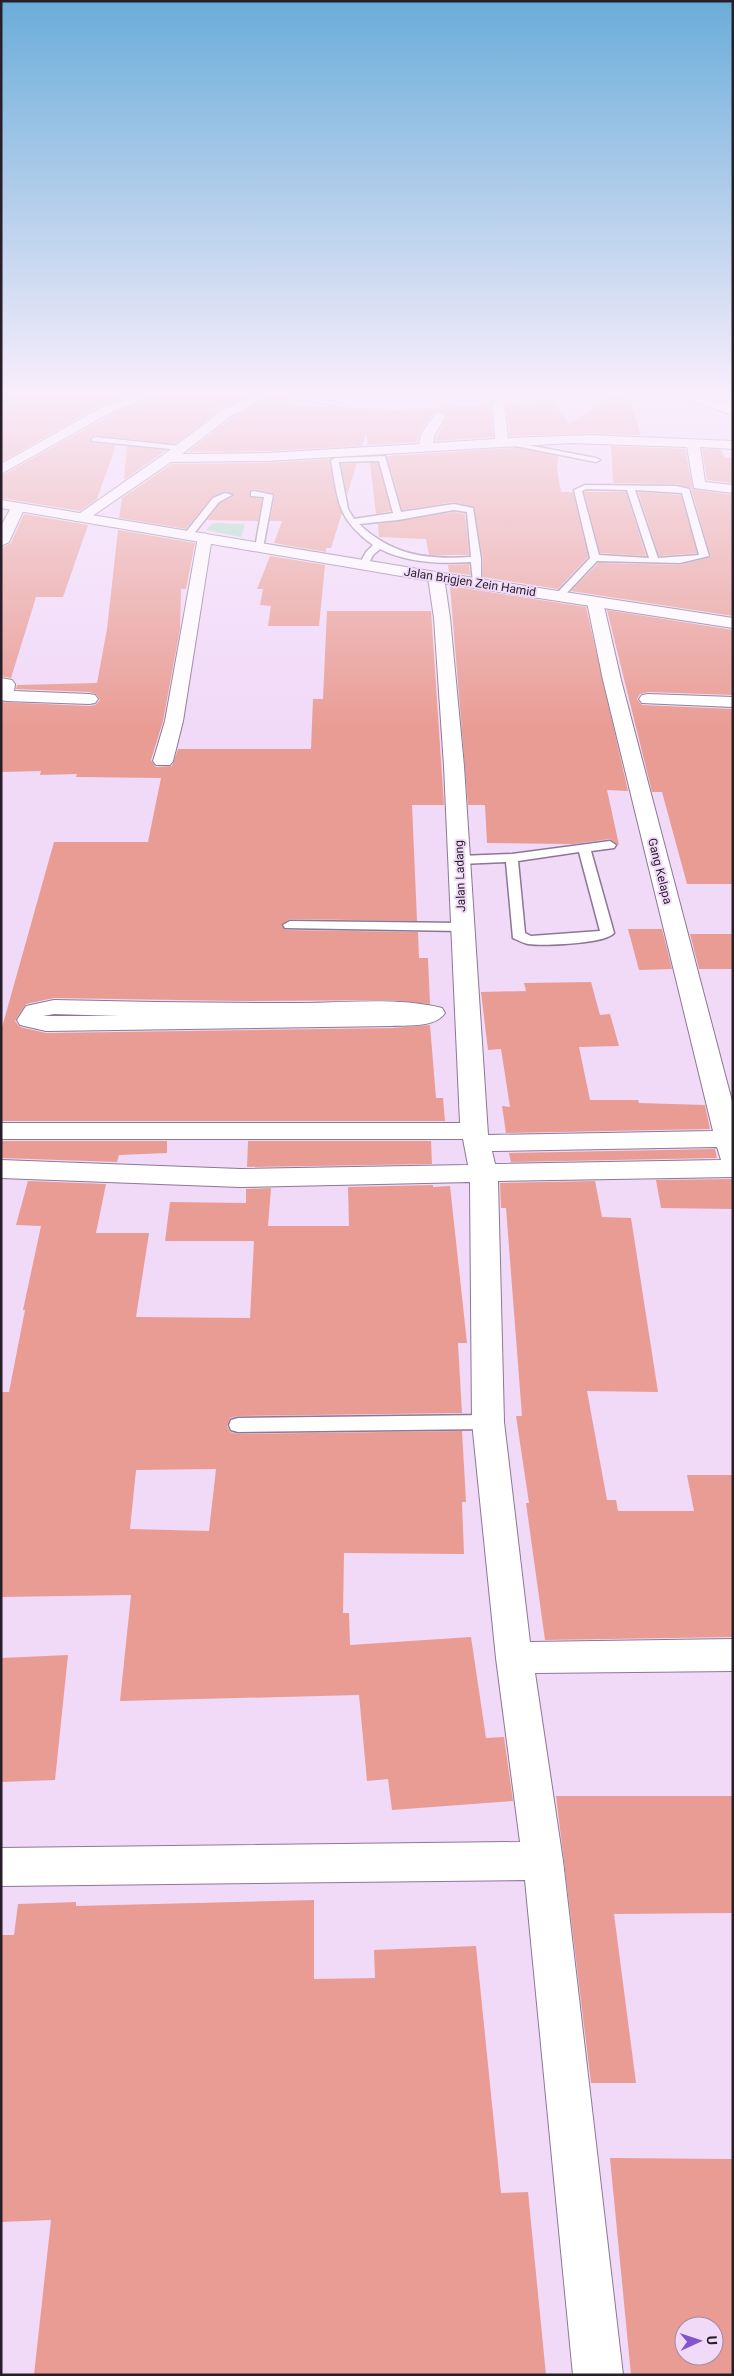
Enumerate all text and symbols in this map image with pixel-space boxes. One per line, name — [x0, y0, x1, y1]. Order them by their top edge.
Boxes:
street label: Jalan Brigjen Zein Hamid — [403, 565, 537, 599]
street label: Gang Kelapa — [645, 837, 675, 905]
street label: Jalan Ladang — [452, 840, 468, 912]
north arrow — [674, 2316, 724, 2366]
text: U — [704, 2335, 720, 2345]

